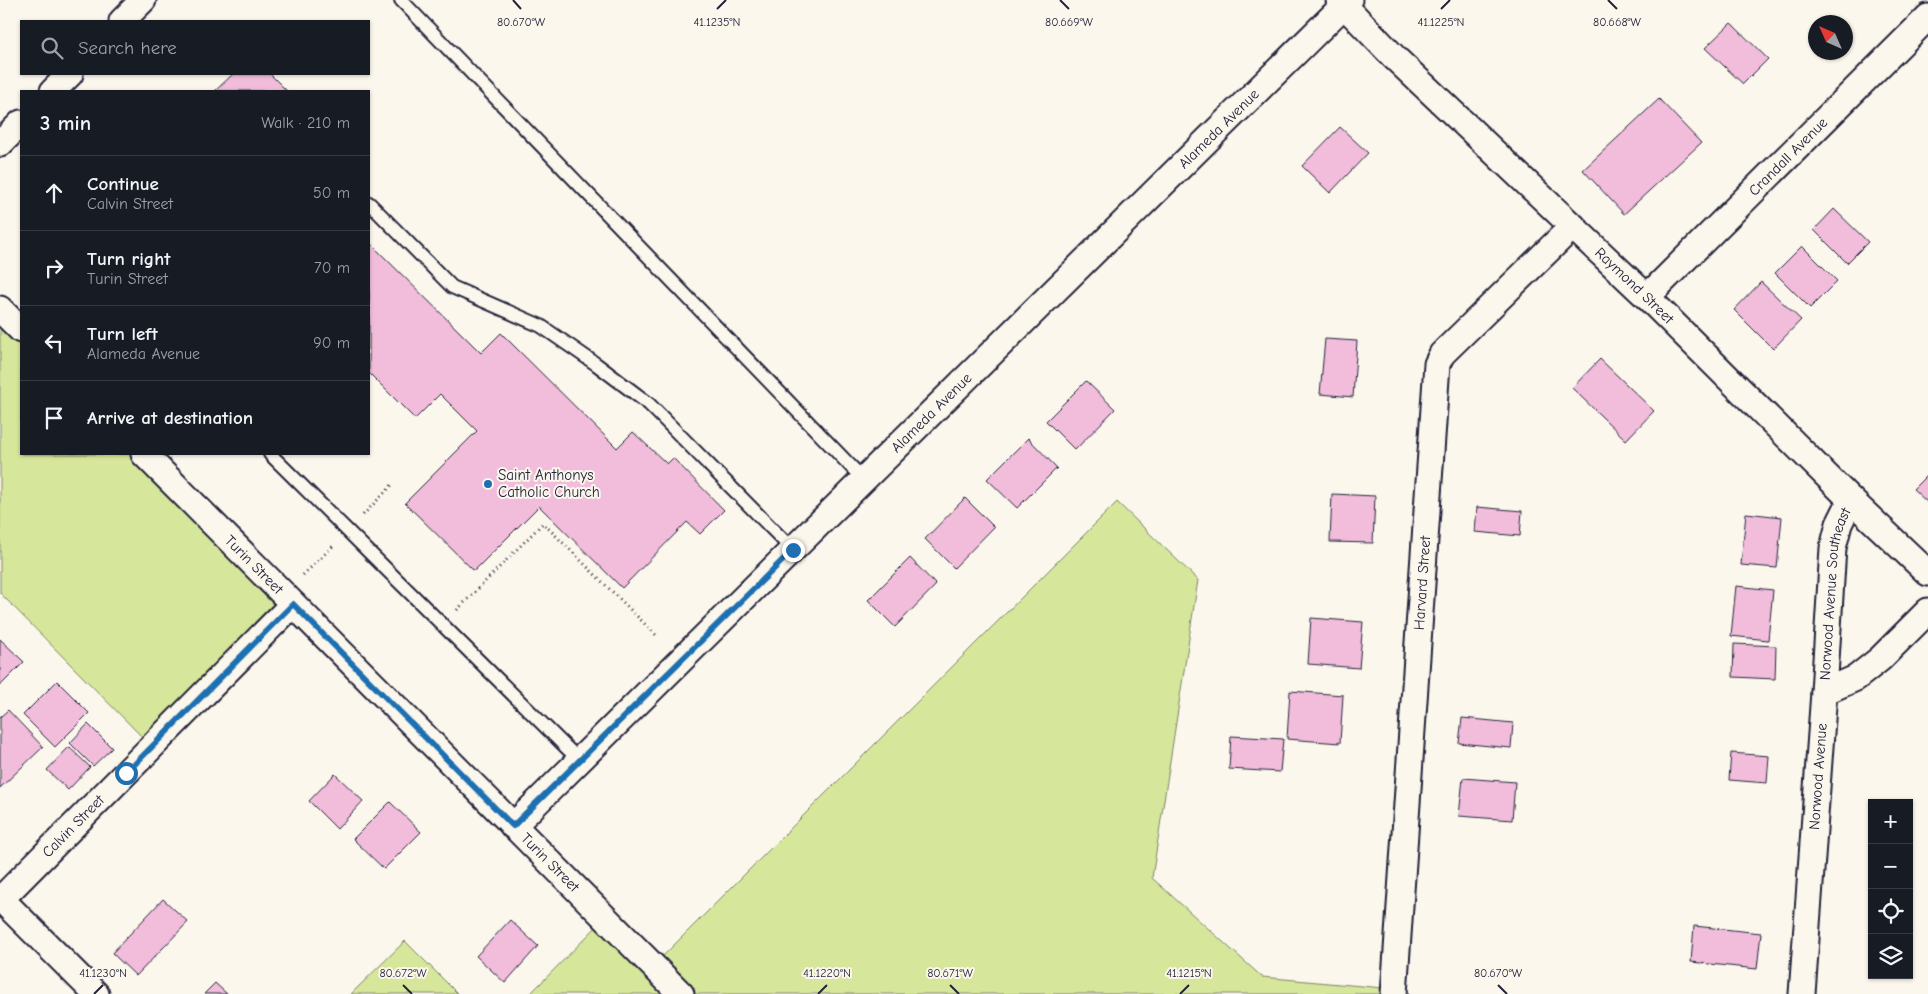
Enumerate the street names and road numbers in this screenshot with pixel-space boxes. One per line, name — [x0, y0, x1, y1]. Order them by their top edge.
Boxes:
street label: Alameda Avenue — [1175, 85, 1263, 172]
street label: Crandall Avenue — [1745, 113, 1831, 200]
street label: Raymond Street — [1591, 244, 1678, 328]
street label: Alameda Avenue — [887, 369, 976, 456]
street label: Norwood Avenue Southeast — [1816, 504, 1855, 681]
street label: Turin Street — [221, 531, 288, 598]
street label: Harvard Street — [1410, 535, 1434, 631]
street label: Norwood Avenue — [1805, 722, 1831, 831]
street label: Calvin Street — [38, 791, 108, 861]
street label: Turin Street — [517, 829, 584, 896]

